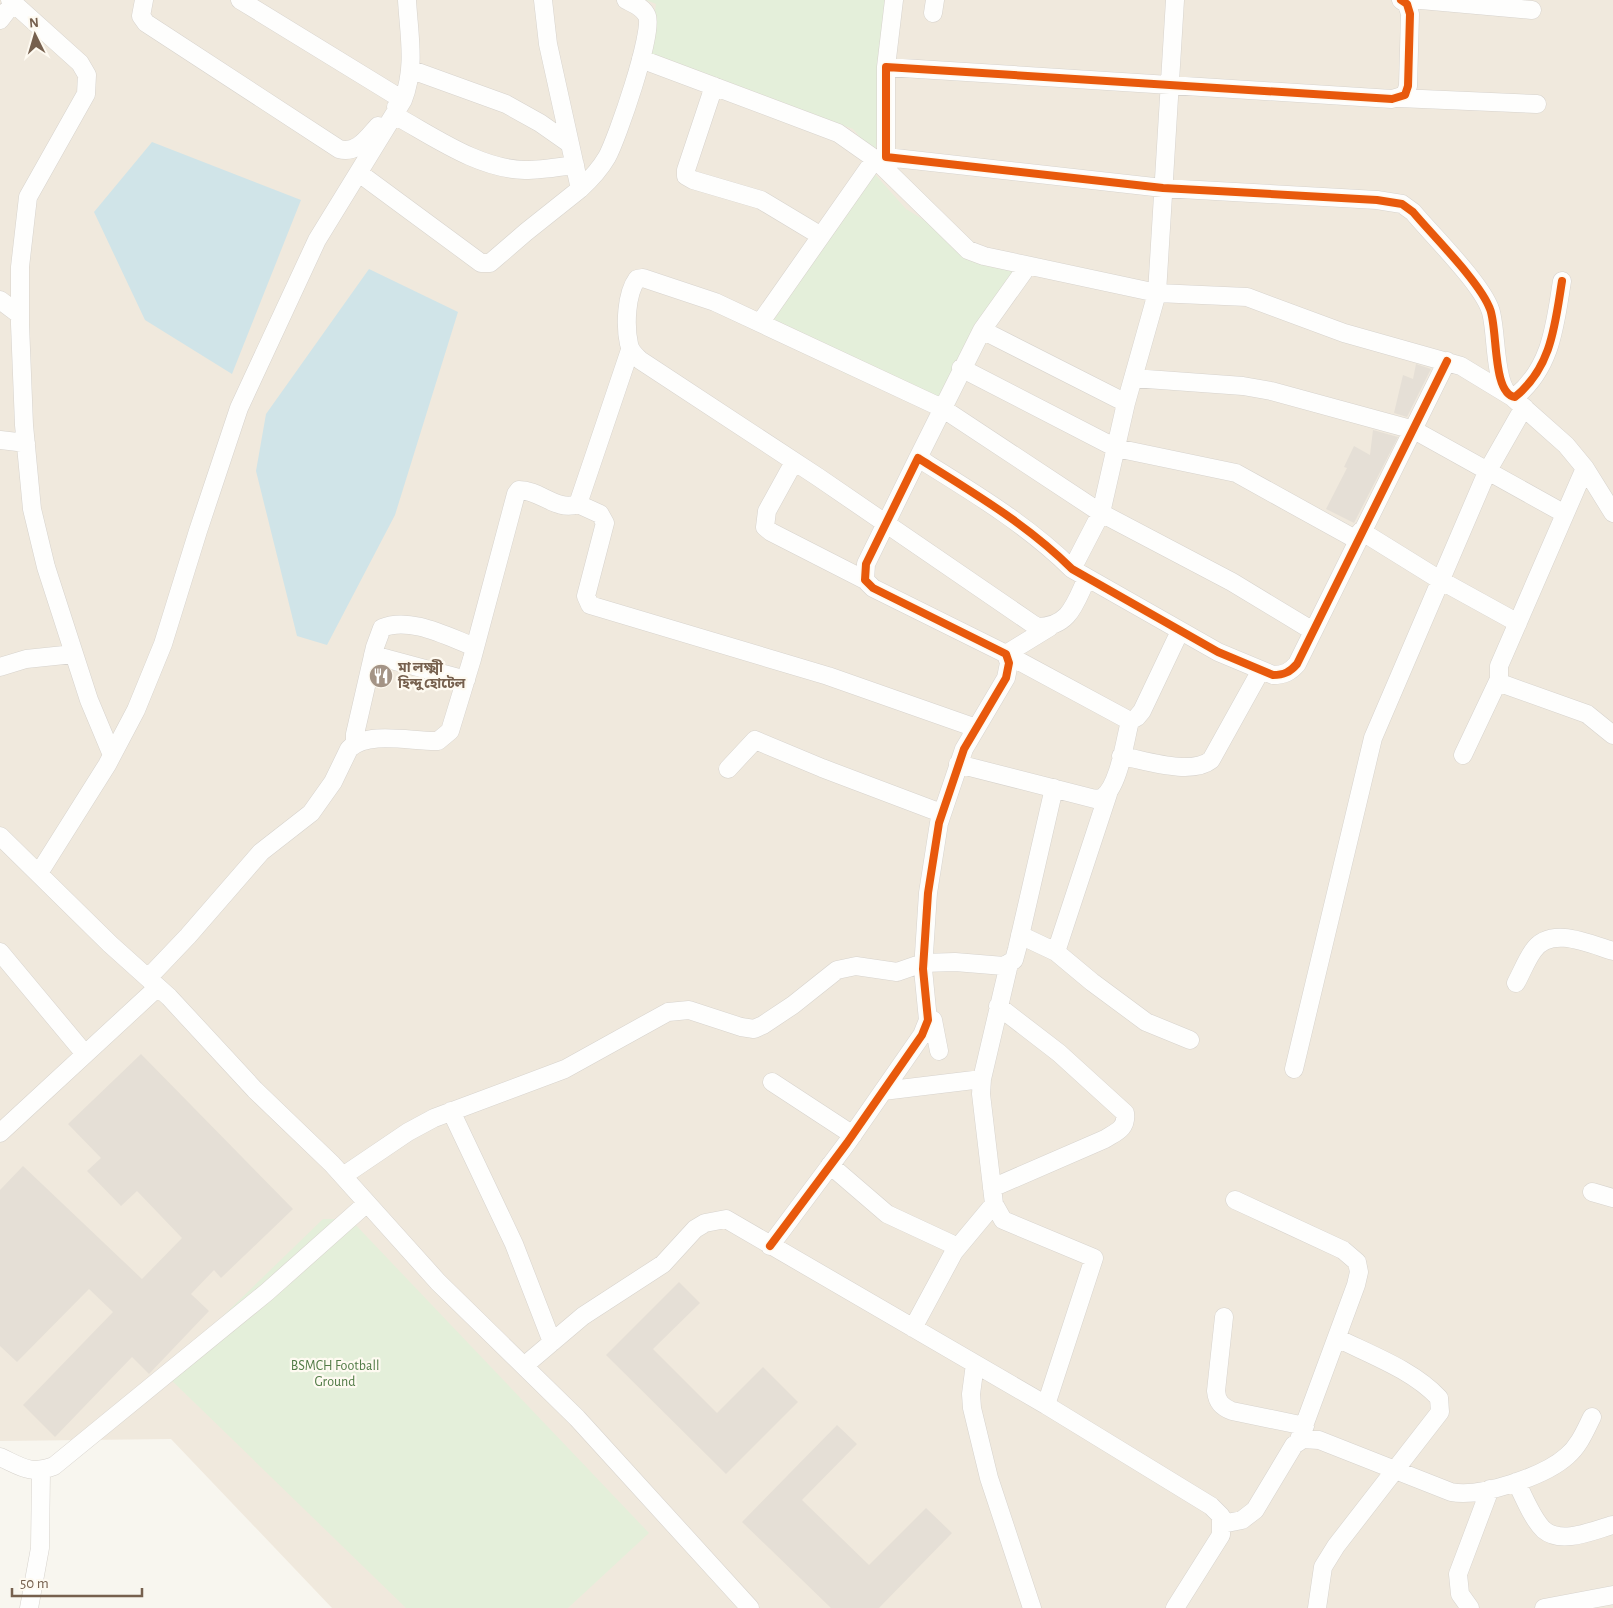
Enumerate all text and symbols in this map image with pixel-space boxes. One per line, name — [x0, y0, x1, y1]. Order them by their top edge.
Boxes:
north arrow — [10, 10, 60, 60]
text: N — [28, 16, 39, 30]
place label: মা লক্ষ্মী হিন্দু হোটেল — [397, 659, 466, 691]
restaurant icon: মা লক্ষ্মী হিন্দু হোটেল — [368, 663, 394, 689]
park label: BSMCH Football Ground — [291, 1359, 379, 1389]
scale bar — [12, 1566, 142, 1598]
text: 50 m — [20, 1576, 49, 1591]

